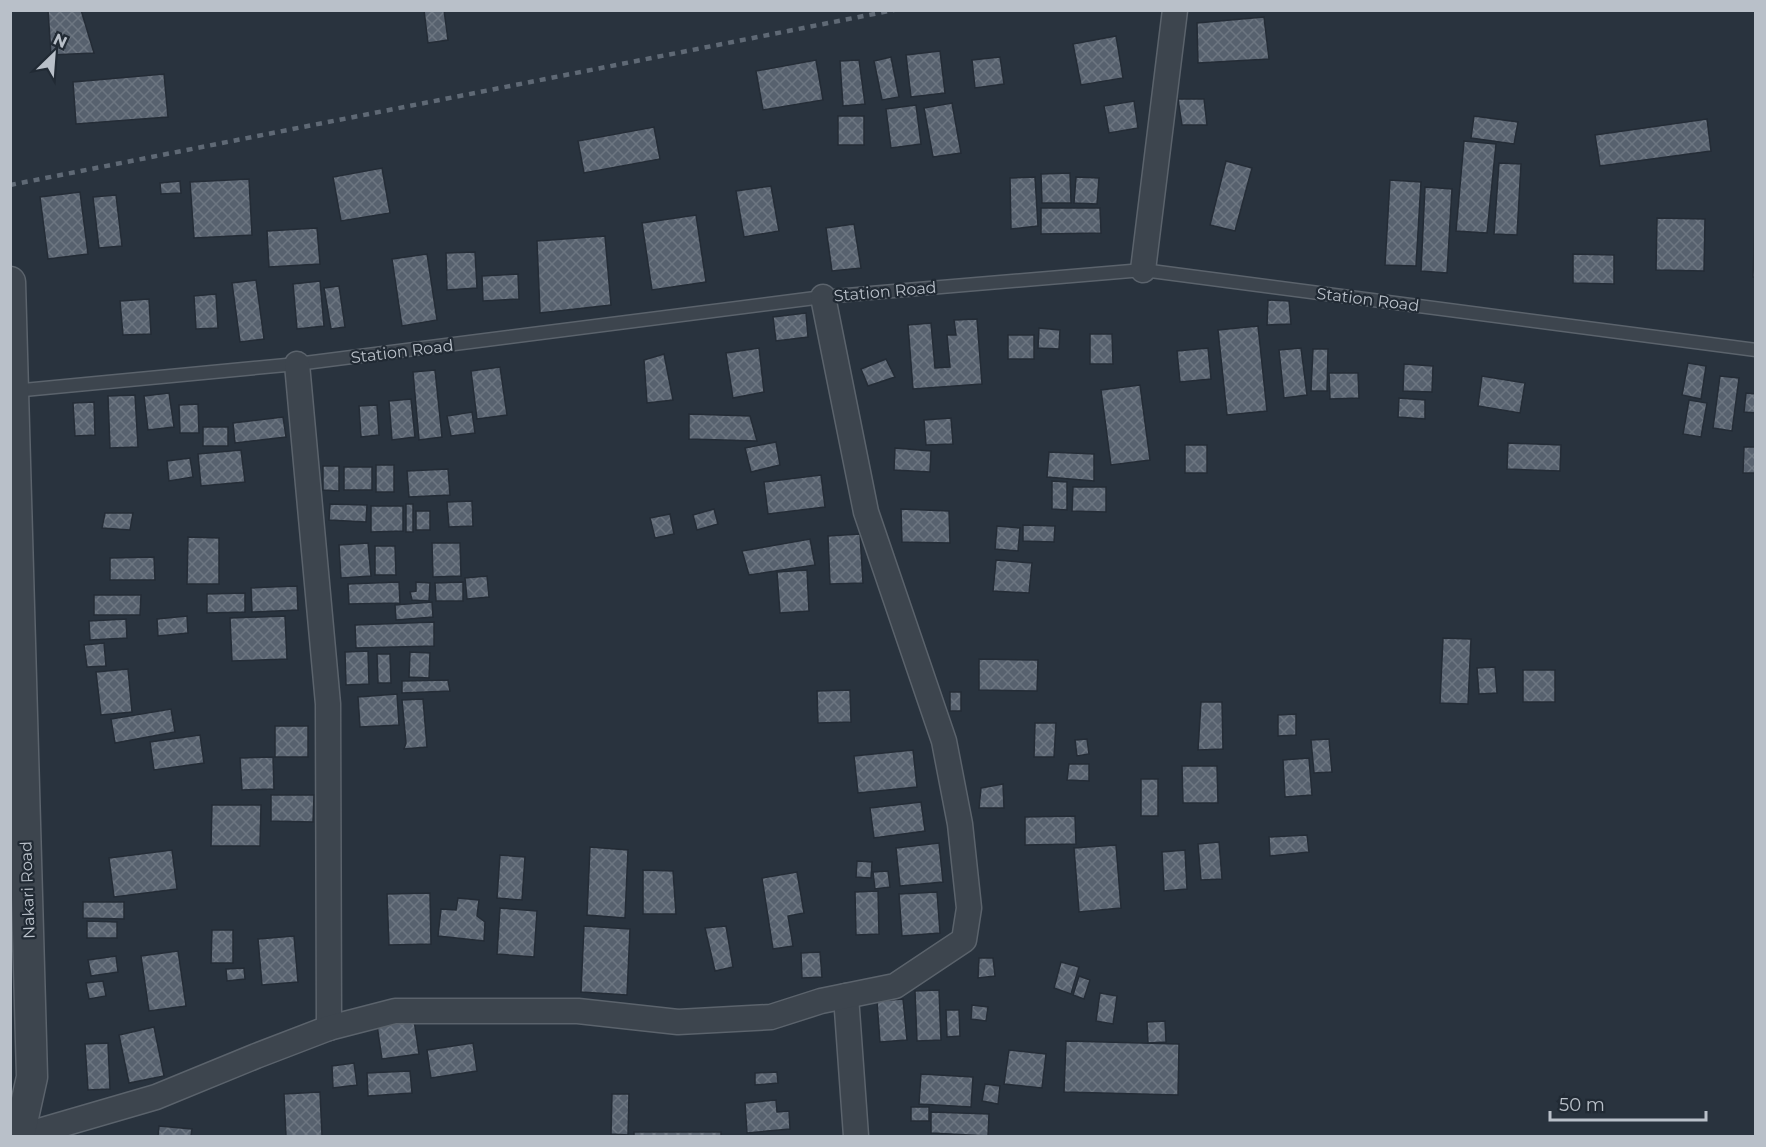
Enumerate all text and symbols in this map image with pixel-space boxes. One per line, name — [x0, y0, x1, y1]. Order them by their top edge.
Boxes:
north arrow — [24, 24, 84, 84]
text: N — [50, 30, 70, 52]
street label: Station Road — [833, 278, 937, 305]
street label: Station Road — [1316, 284, 1420, 315]
street label: Station Road — [350, 336, 454, 367]
street label: Nakari Road — [16, 841, 39, 939]
scale bar — [1550, 1084, 1706, 1122]
text: 50 m — [1559, 1094, 1605, 1116]

